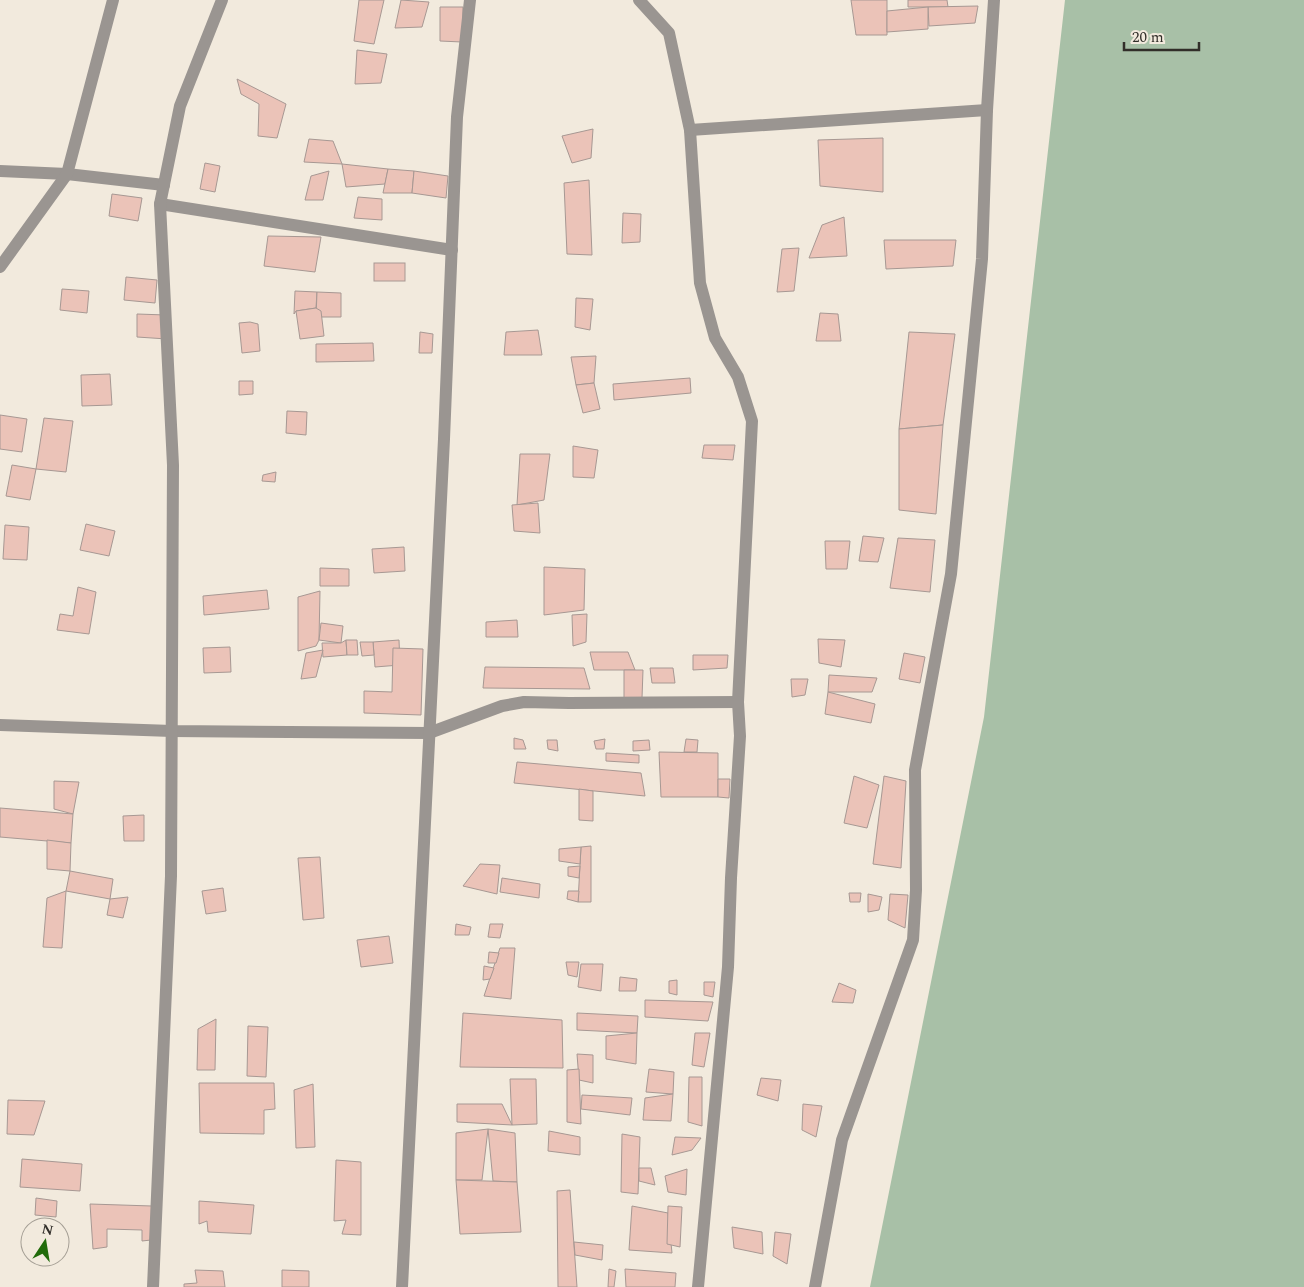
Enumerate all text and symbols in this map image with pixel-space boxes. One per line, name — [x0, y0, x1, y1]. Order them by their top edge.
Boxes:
scale bar — [1124, 20, 1199, 52]
text: 20 m — [1132, 26, 1164, 49]
north arrow — [20, 1217, 70, 1267]
text: N — [40, 1218, 55, 1241]

